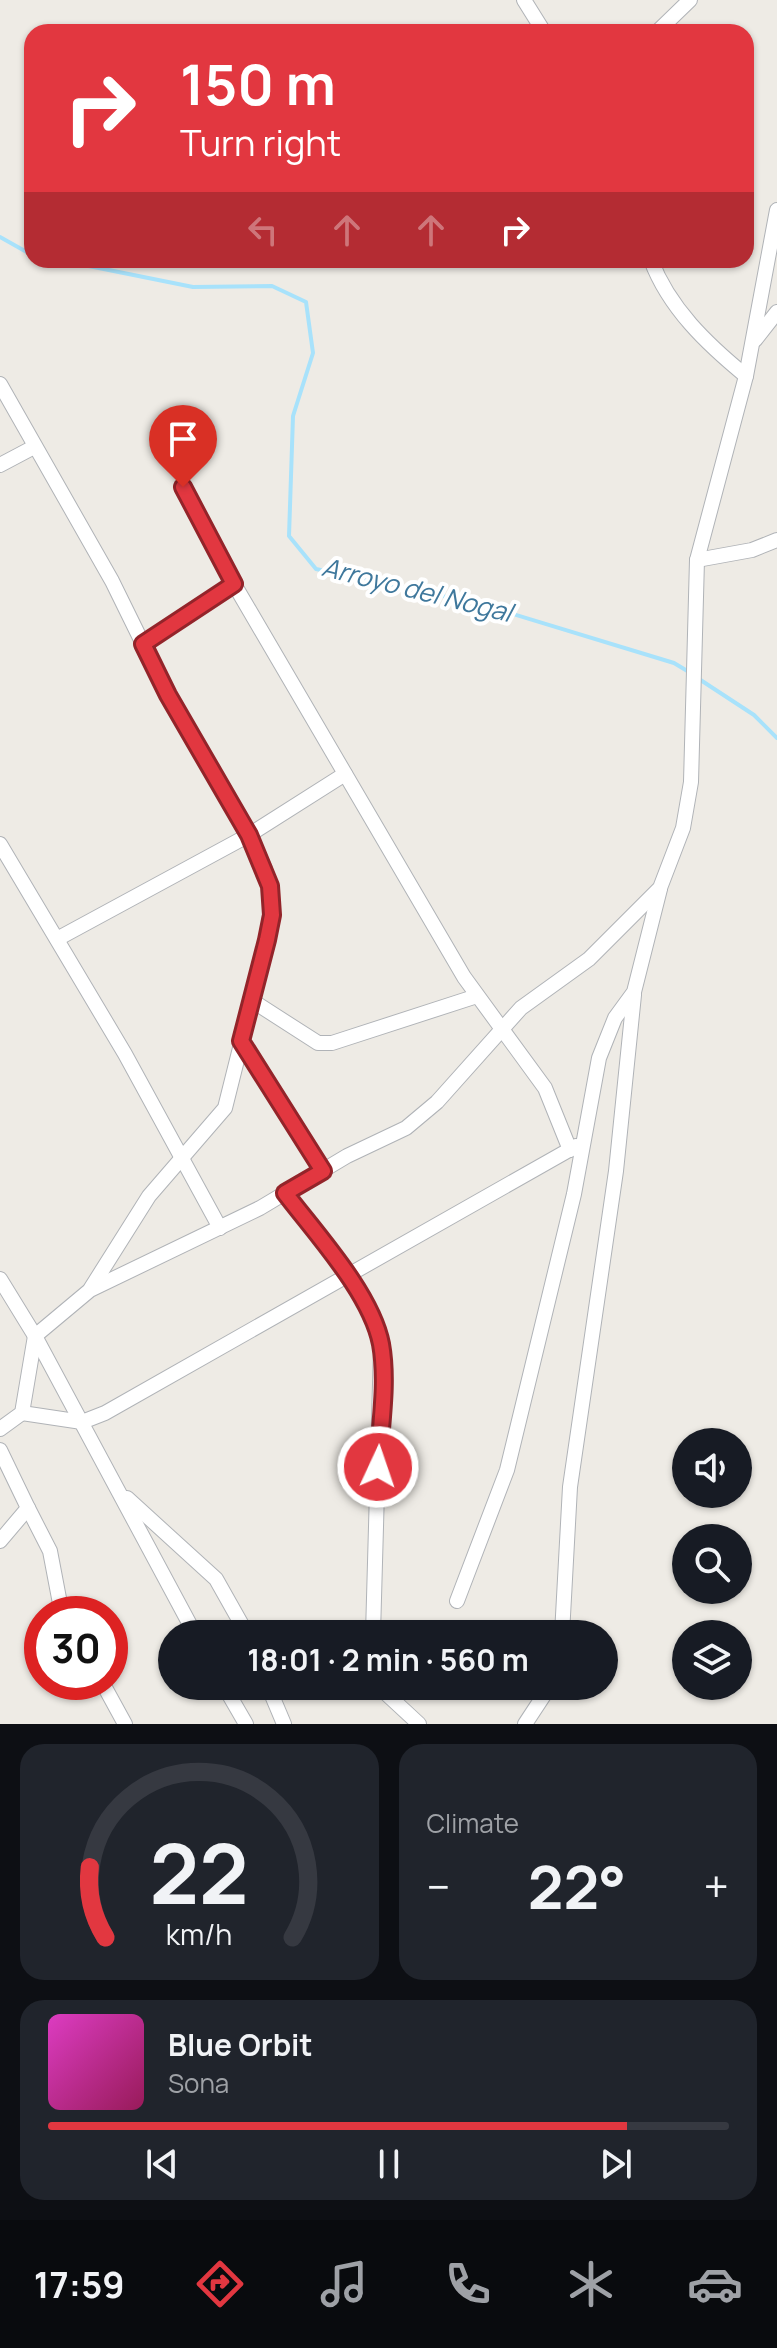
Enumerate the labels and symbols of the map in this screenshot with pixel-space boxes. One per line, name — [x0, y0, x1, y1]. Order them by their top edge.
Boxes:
pin — [149, 405, 217, 487]
water label: Arroyo del Nogal — [319, 548, 519, 631]
position arrow — [336, 1425, 420, 1509]
speed limit sign: 30 — [24, 1596, 128, 1700]

